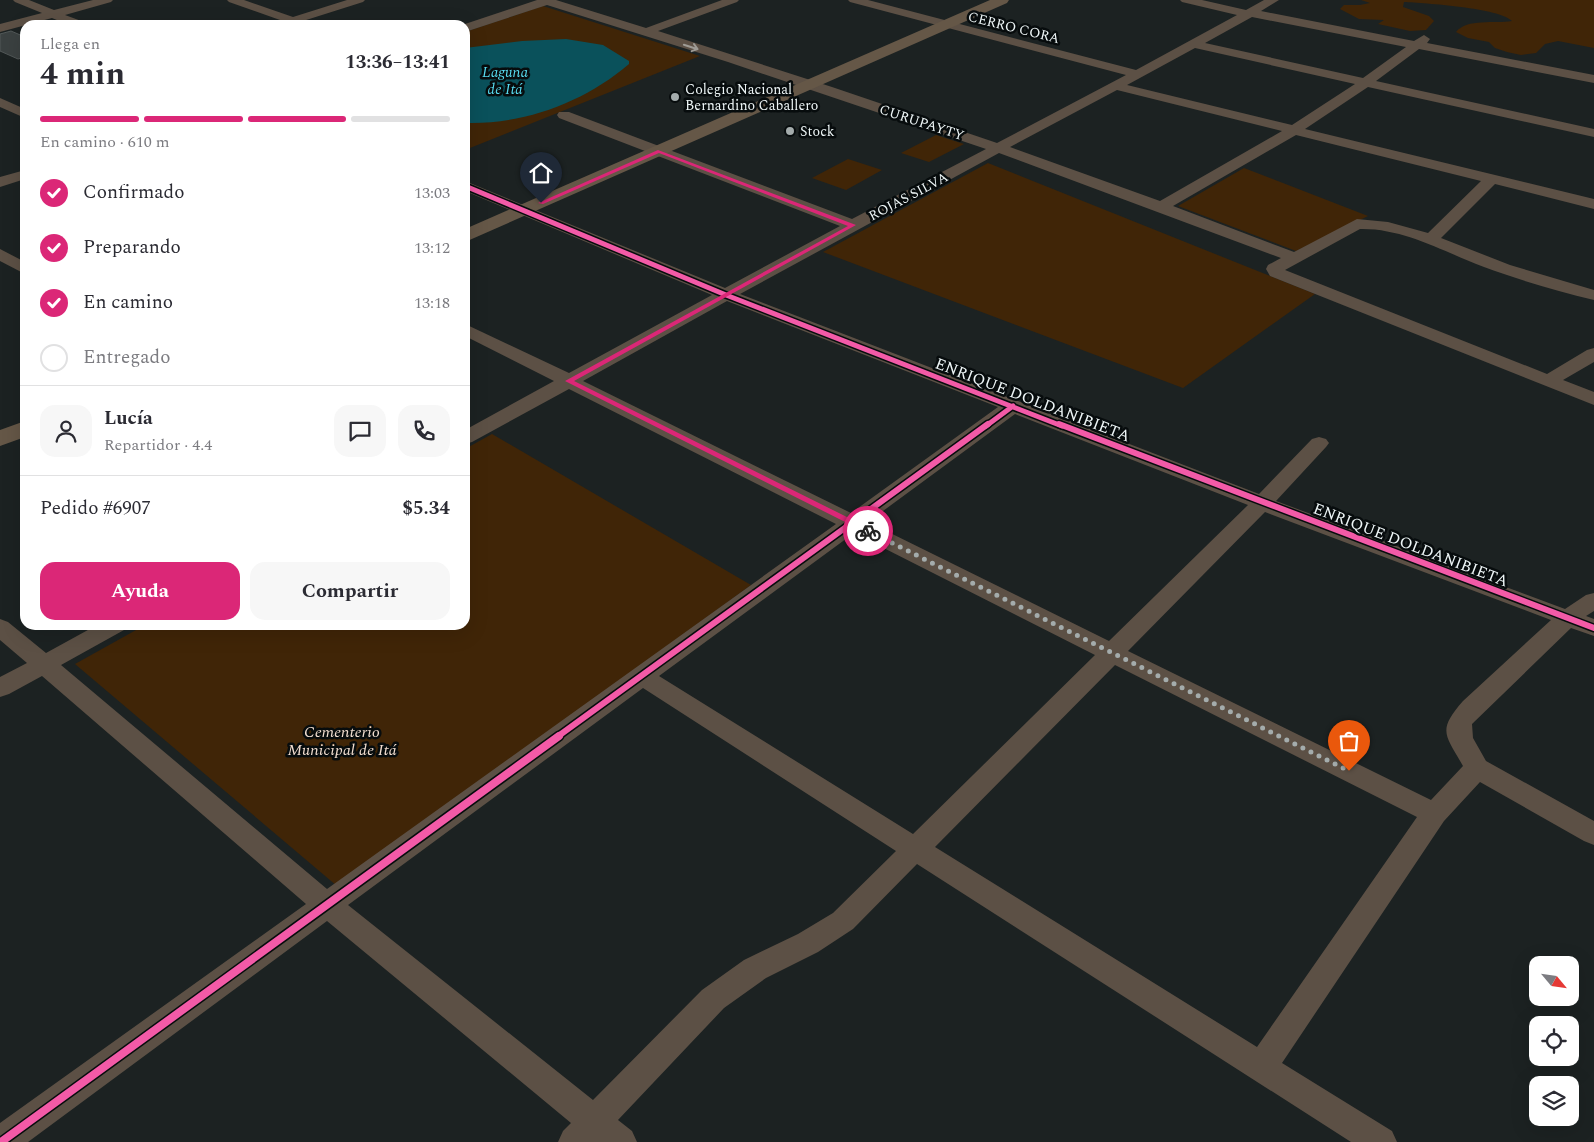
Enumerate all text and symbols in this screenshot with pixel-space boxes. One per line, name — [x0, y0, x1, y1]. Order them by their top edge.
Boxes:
street label: CERRO CORA — [966, 6, 1062, 49]
text: Llega en — [40, 32, 100, 56]
one-way arrow — [683, 43, 699, 53]
text: 13:36–13:41 — [345, 48, 450, 77]
text: 4 min — [40, 50, 125, 99]
water label: Laguna de Itá — [482, 61, 528, 101]
place label: Colegio Nacional Bernardino Caballero — [685, 79, 818, 116]
marker: Colegio Nacional Bernardino Caballero — [669, 91, 681, 103]
street label: CURUPAYTY — [877, 99, 967, 146]
place label: Stock — [800, 121, 835, 142]
marker: Stock — [784, 125, 796, 137]
text: En camino · 610 m — [40, 130, 170, 154]
pin — [520, 152, 562, 203]
icon: home — [527, 159, 555, 187]
street label: ROJAS SILVA — [865, 166, 952, 226]
text: Confirmado — [83, 178, 184, 207]
icon: check — [40, 179, 68, 207]
text: 13:03 — [414, 181, 450, 205]
text: Preparando — [83, 233, 181, 262]
icon: check — [40, 234, 68, 262]
text: 13:12 — [414, 236, 450, 260]
text: En camino — [83, 288, 173, 317]
icon: check — [40, 289, 68, 317]
text: 13:18 — [414, 291, 450, 315]
text: Entregado — [83, 343, 170, 372]
street label: ENRIQUE DOLDANIBIETA — [931, 352, 1134, 448]
text: Lucía — [104, 404, 153, 433]
button: person — [40, 405, 92, 457]
button: chat — [334, 405, 386, 457]
button: phone — [398, 405, 450, 457]
text: Repartidor · 4.4 — [104, 433, 212, 457]
text: Pedido #6907 — [40, 494, 151, 523]
text: $5.34 — [402, 494, 450, 523]
street label: ENRIQUE DOLDANIBIETA — [1309, 497, 1512, 593]
courier — [843, 506, 893, 556]
icon: bike — [854, 517, 882, 545]
button: Ayuda — [40, 562, 240, 620]
button: Compartir — [250, 562, 450, 620]
park label: Cementerio Municipal de Itá — [287, 720, 397, 762]
pin — [1328, 720, 1370, 771]
icon: bag — [1335, 727, 1363, 755]
north arrow — [1529, 956, 1579, 1006]
map controls — [1529, 956, 1579, 1126]
button: locate — [1529, 1016, 1579, 1066]
button: layers — [1529, 1076, 1579, 1126]

